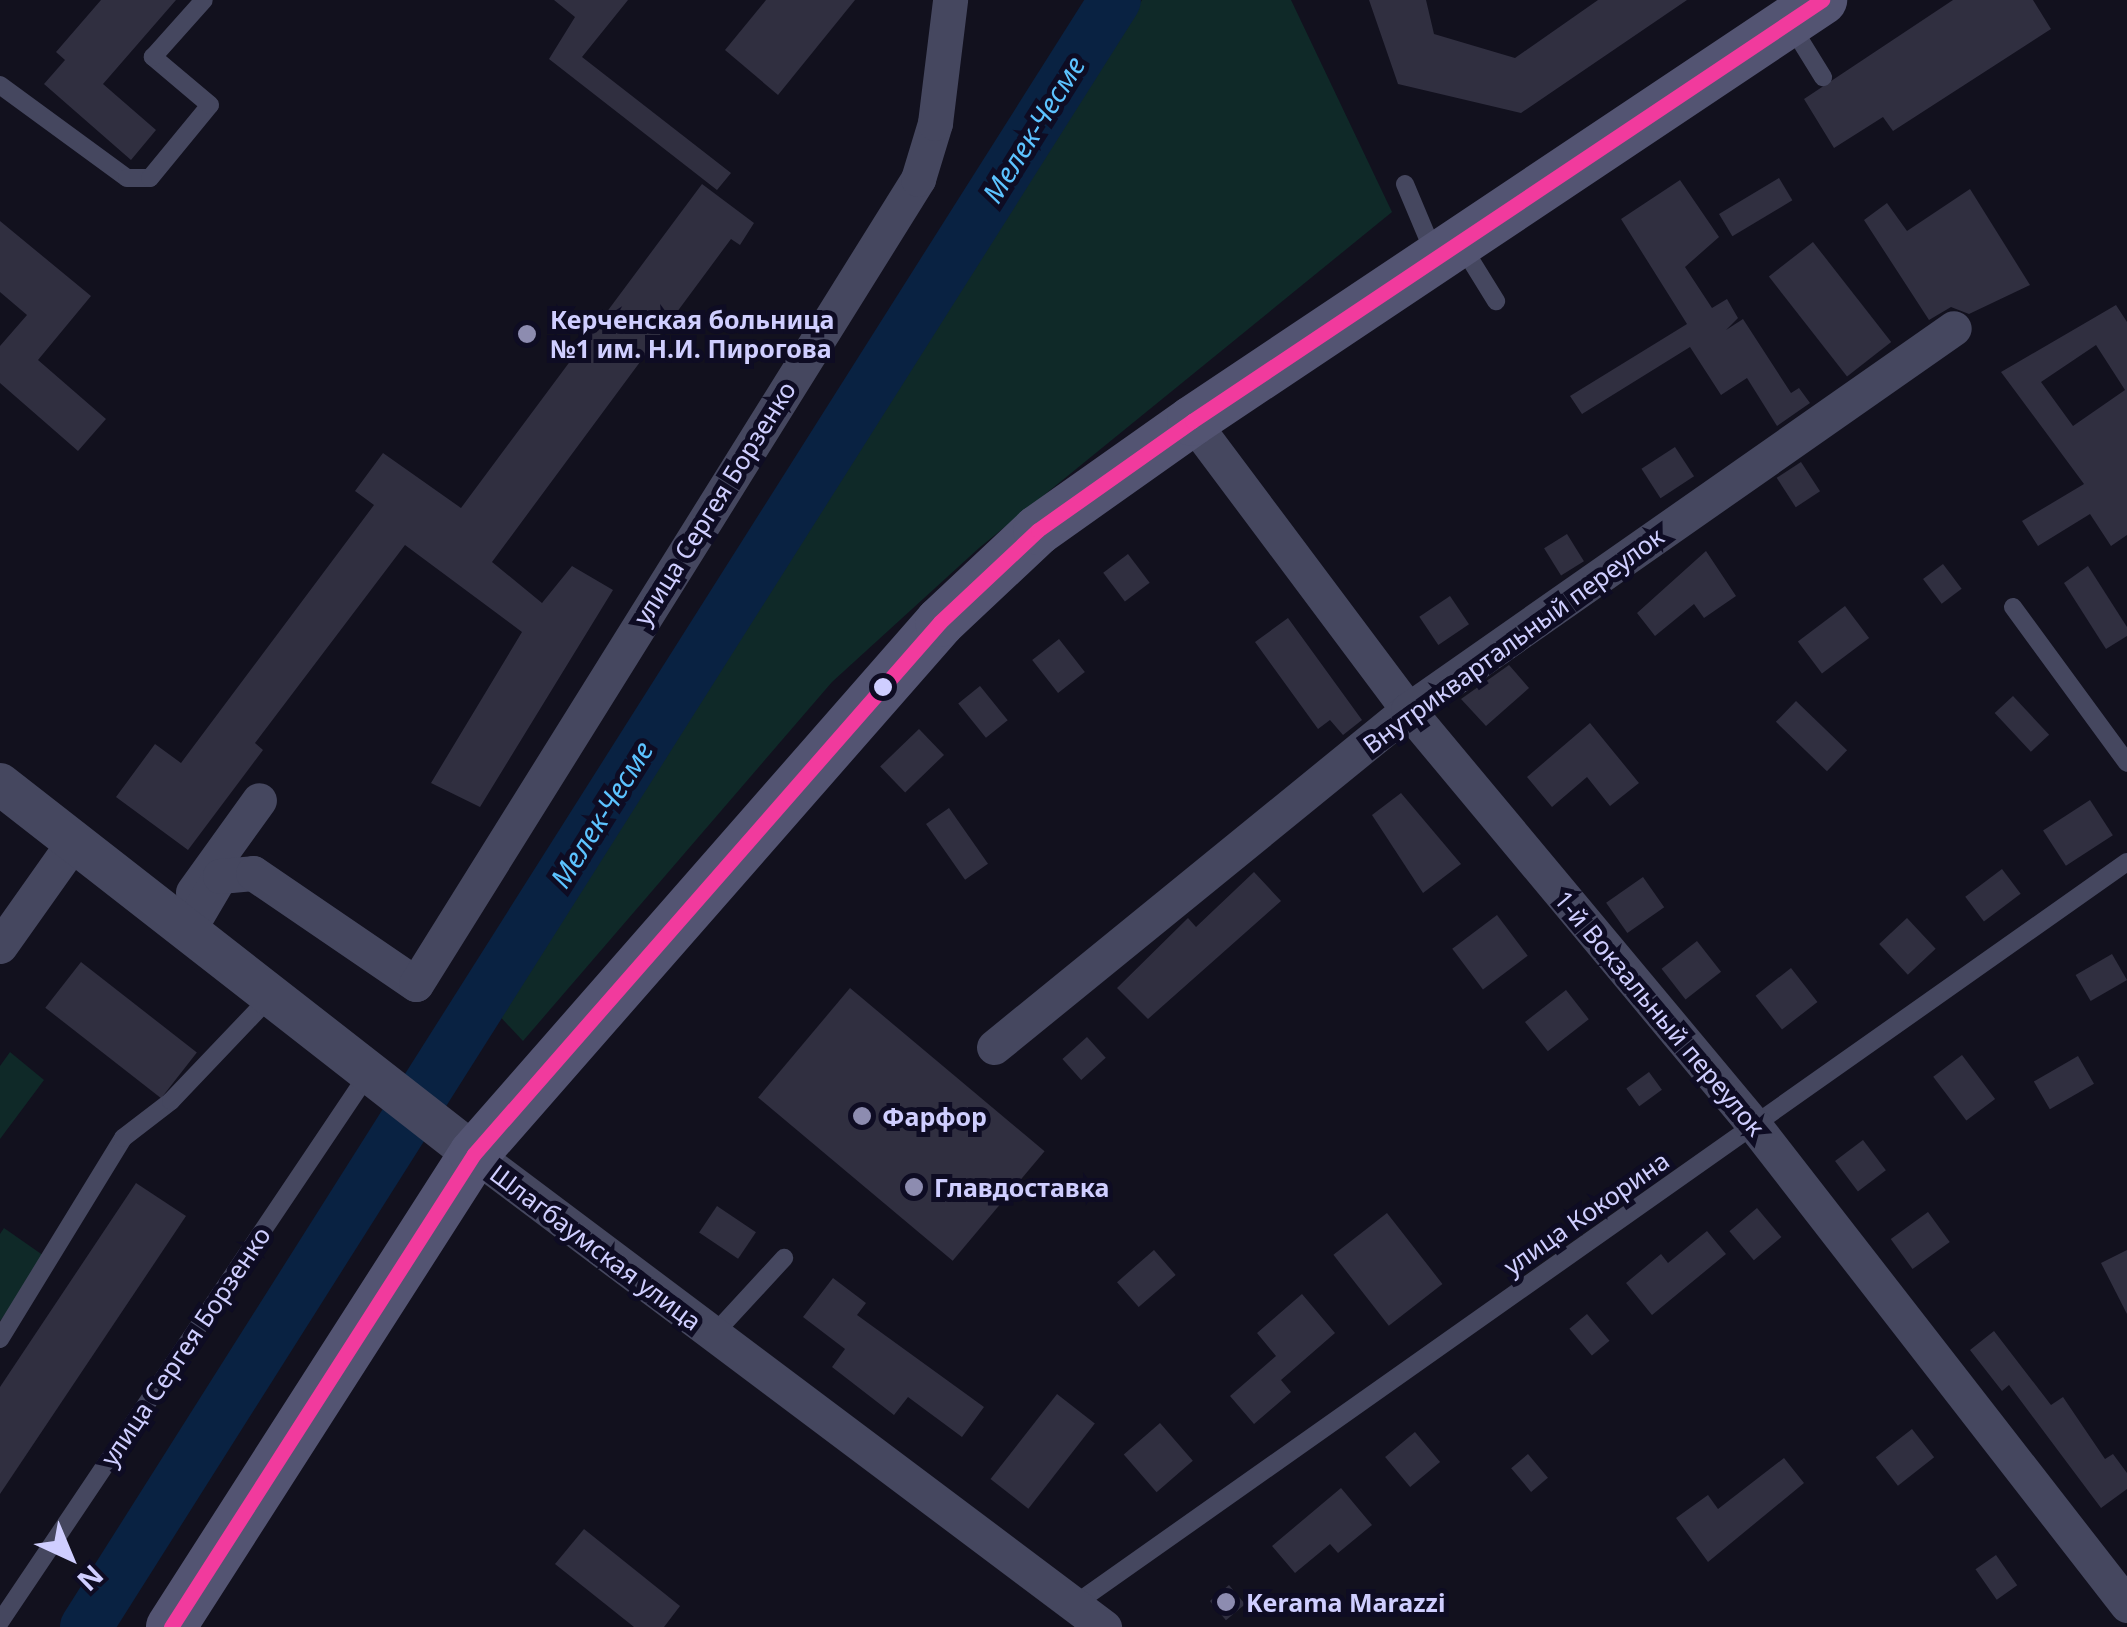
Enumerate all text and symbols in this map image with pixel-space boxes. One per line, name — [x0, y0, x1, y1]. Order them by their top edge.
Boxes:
water label: Мелек-Чесме — [975, 50, 1091, 208]
place label: Керченская больница №1 им. Н.И. Пирогова — [550, 305, 834, 364]
marker: Керченская больница №1 им. Н.И. Пирогова — [514, 321, 540, 347]
street label: улица Сергея Борзенко — [627, 376, 801, 630]
street label: Внутриквартальный переулок — [1357, 521, 1669, 759]
unlabelled marker — [873, 677, 893, 697]
water label: Мелек-Чесме — [543, 735, 659, 893]
street label: 1-й Вокзальный переулок — [1549, 884, 1771, 1142]
place label: Фарфор — [882, 1101, 987, 1131]
marker: Фарфор — [851, 1105, 873, 1127]
street label: улица Кокорина — [1498, 1145, 1674, 1281]
street label: Шлагбаумская улица — [484, 1158, 708, 1336]
place label: Главдоставка — [934, 1172, 1109, 1202]
marker: Главдоставка — [903, 1176, 925, 1198]
street label: улица Сергея Борзенко — [94, 1221, 276, 1471]
north arrow — [20, 1507, 120, 1607]
text: N — [69, 1557, 112, 1600]
place label: Kerama Marazzi — [1246, 1587, 1445, 1617]
marker: Kerama Marazzi — [1215, 1591, 1237, 1613]

